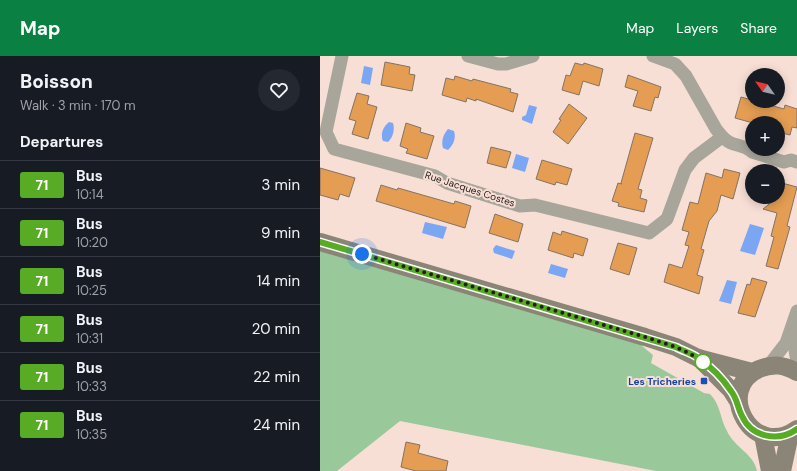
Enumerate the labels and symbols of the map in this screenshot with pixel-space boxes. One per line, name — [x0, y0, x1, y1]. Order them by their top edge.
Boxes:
north arrow — [745, 68, 785, 108]
street label: Rue Jacques Costes — [423, 168, 517, 210]
your location — [352, 244, 372, 264]
unlabelled marker — [694, 353, 712, 371]
place label: Les Tricheries — [628, 375, 696, 388]
marker: Les Tricheries — [699, 376, 709, 386]

